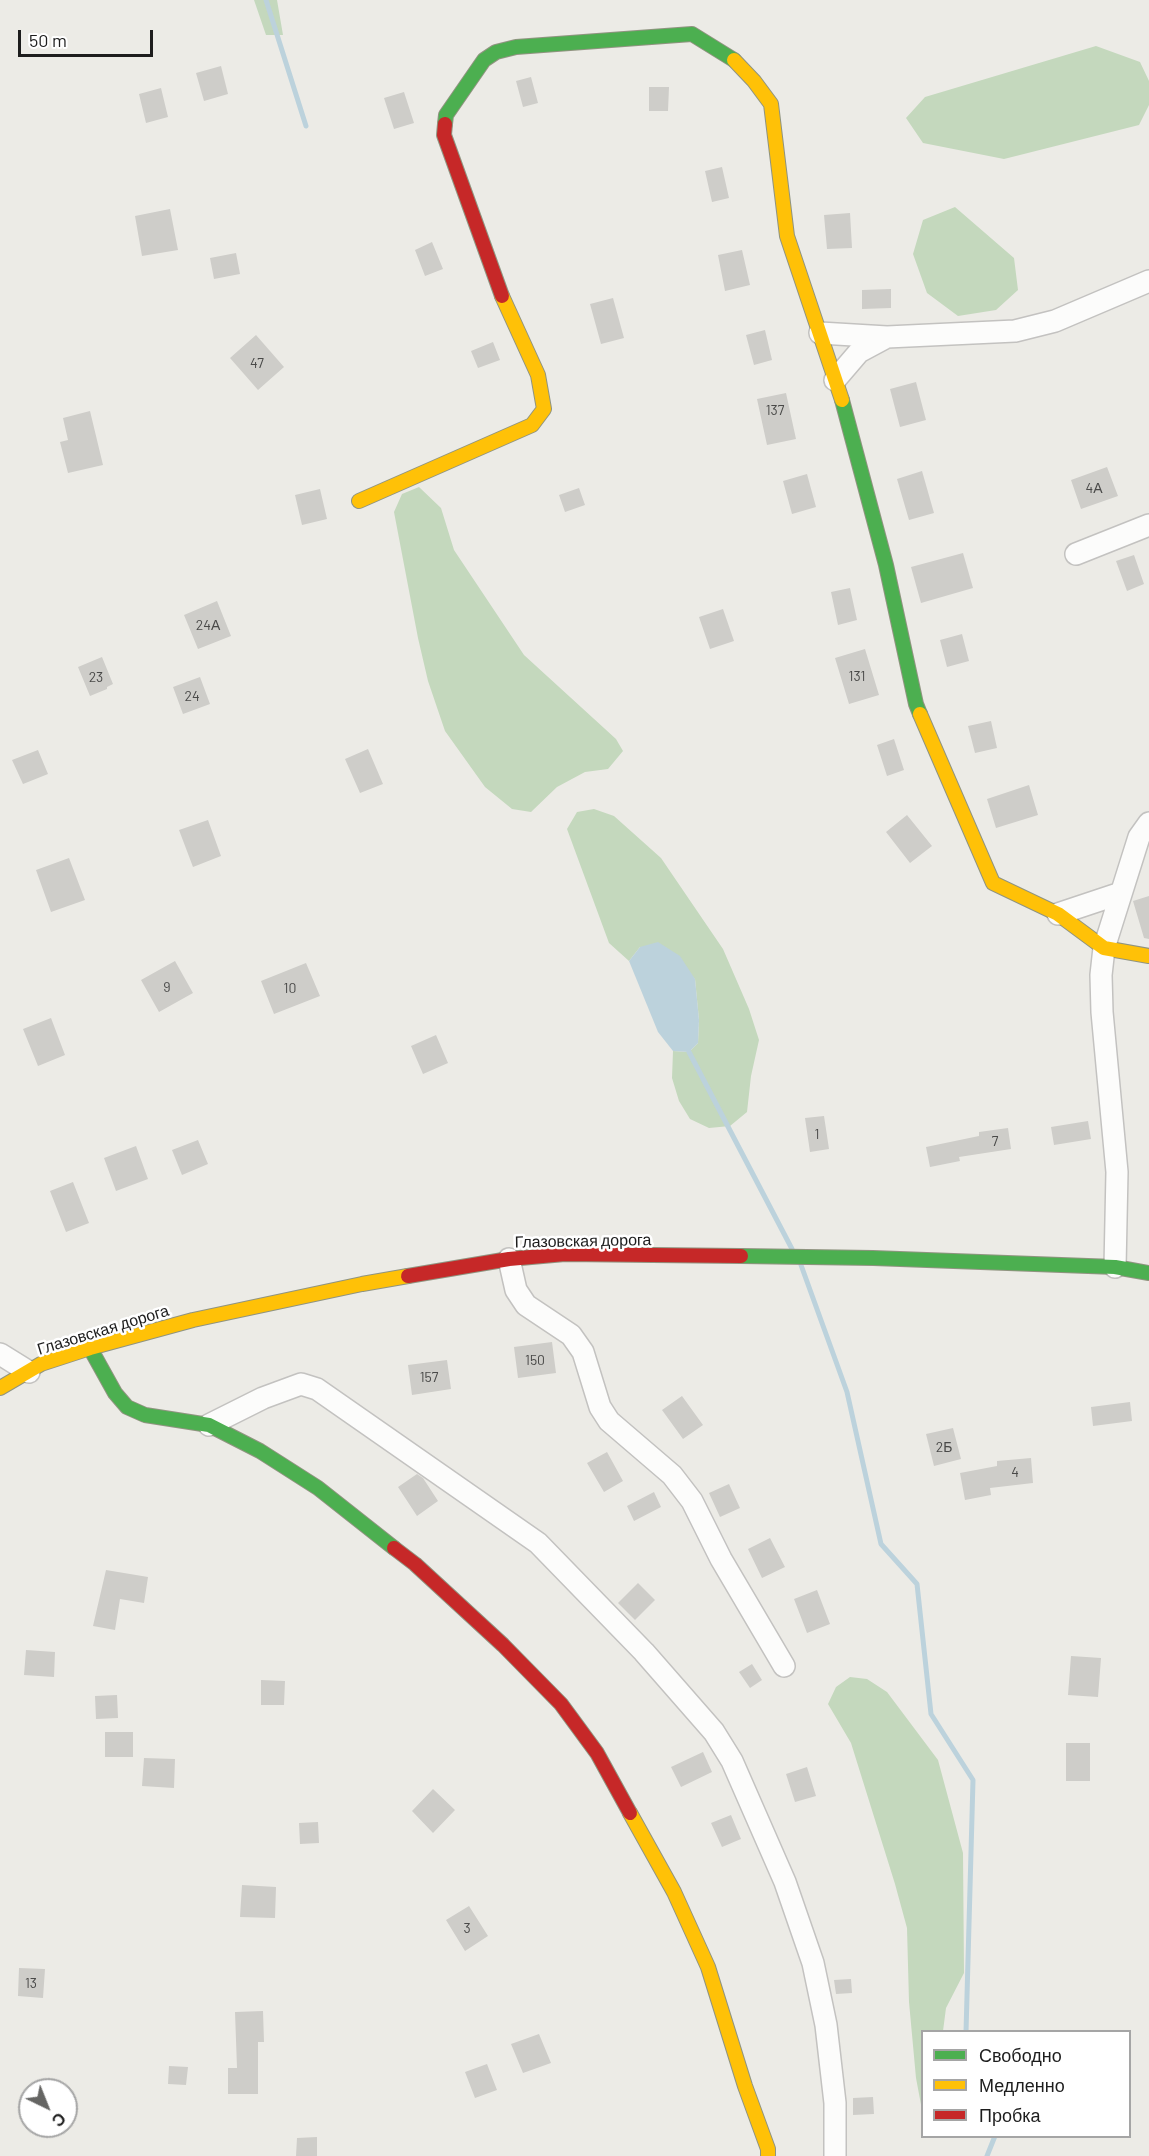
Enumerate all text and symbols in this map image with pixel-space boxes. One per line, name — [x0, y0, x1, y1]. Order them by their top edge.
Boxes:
scale bar — [21, 18, 156, 56]
text: 50 m — [29, 29, 67, 51]
house number: 47 — [250, 355, 264, 371]
house number: 137 — [766, 402, 784, 418]
house number: 4А — [1085, 480, 1103, 496]
house number: 24А — [196, 617, 220, 633]
house number: 131 — [849, 668, 865, 684]
house number: 23 — [89, 669, 103, 685]
house number: 24 — [184, 688, 200, 704]
house number: 9 — [163, 979, 171, 995]
house number: 10 — [284, 980, 296, 996]
house number: 1 — [815, 1126, 819, 1142]
house number: 7 — [992, 1133, 998, 1149]
street label: Глазовская дорога — [514, 1230, 652, 1252]
street label: Глазовская дорога — [35, 1301, 171, 1359]
house number: 150 — [525, 1352, 545, 1368]
house number: 157 — [420, 1369, 438, 1385]
house number: 2Б — [936, 1439, 952, 1455]
house number: 4 — [1011, 1464, 1019, 1480]
house number: 3 — [463, 1920, 471, 1936]
house number: 13 — [25, 1975, 37, 1991]
legend — [921, 2030, 1131, 2138]
text: Свободно — [979, 2044, 1062, 2066]
text: Медленно — [979, 2074, 1065, 2096]
north arrow — [18, 2078, 78, 2138]
text: Пробка — [979, 2104, 1041, 2126]
text: С — [49, 2109, 70, 2131]

